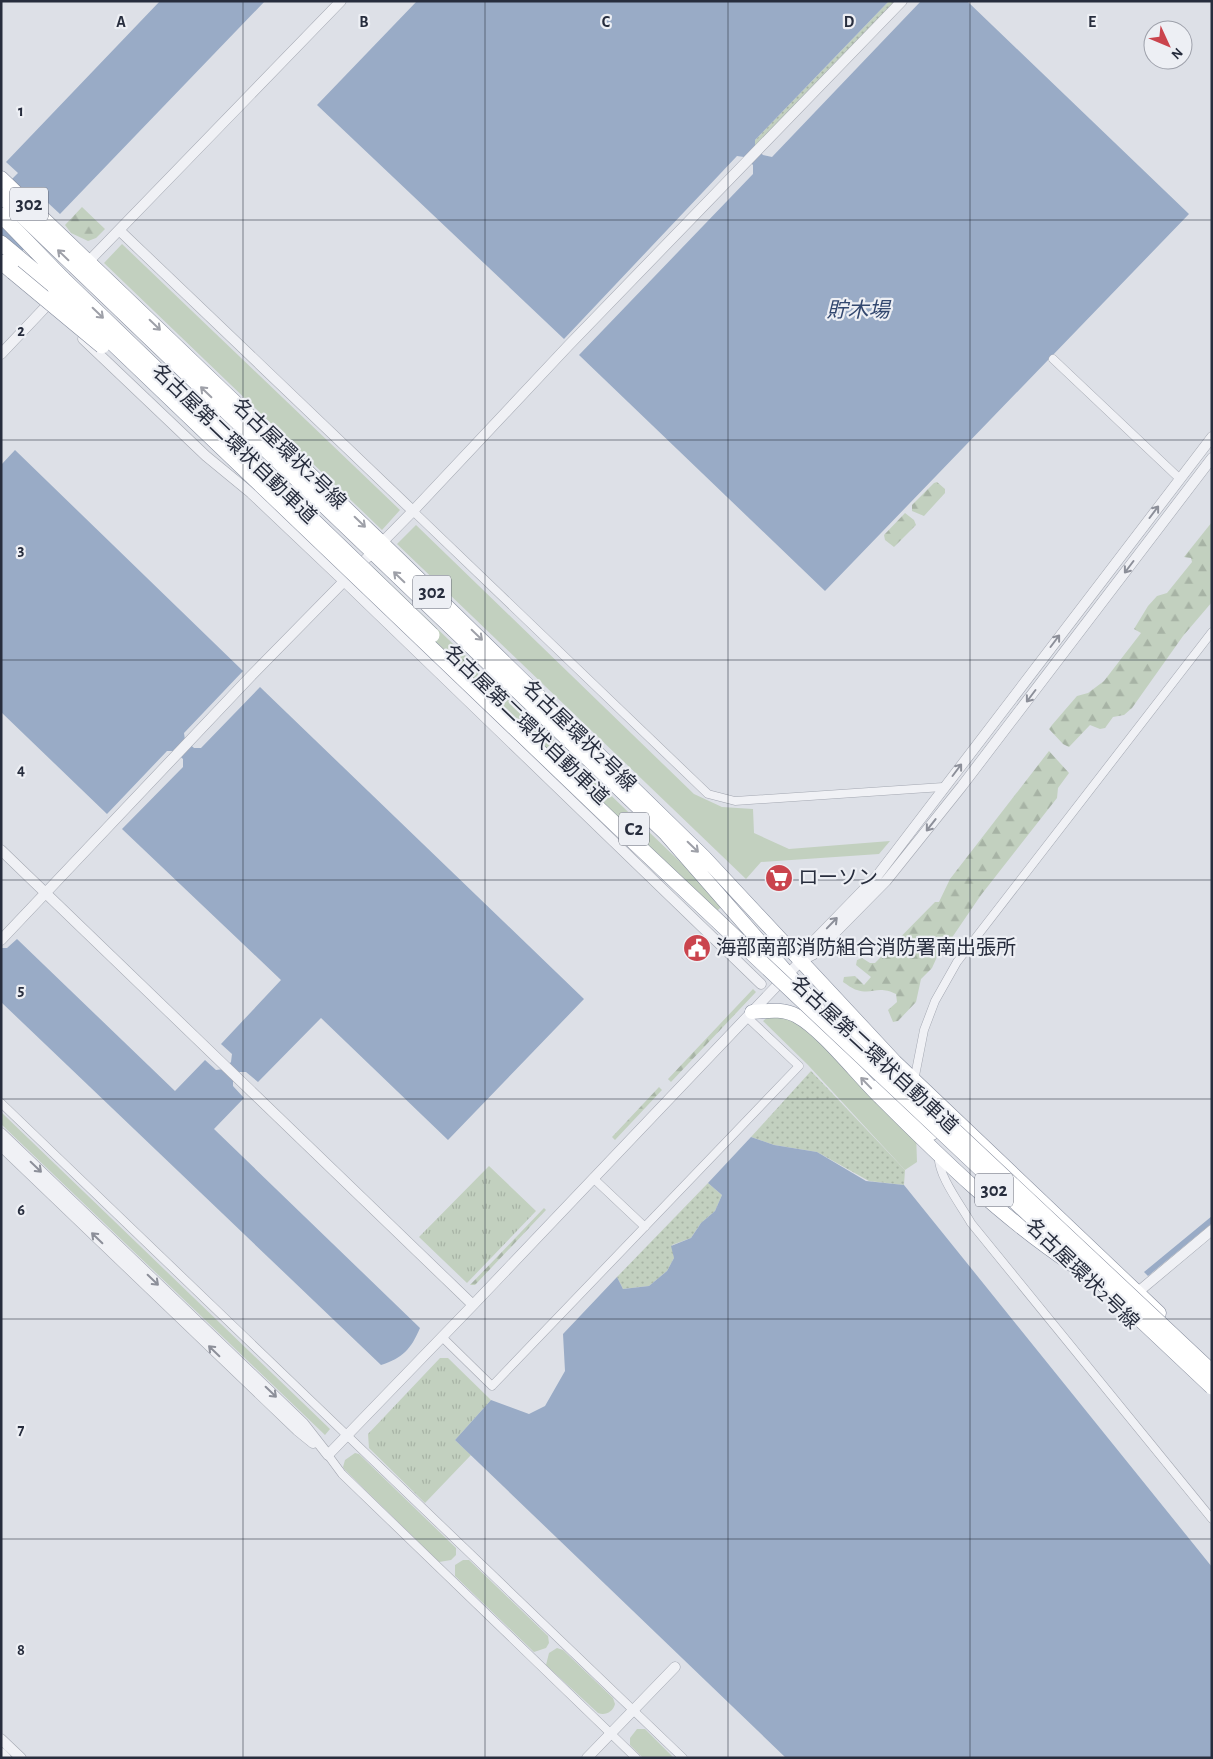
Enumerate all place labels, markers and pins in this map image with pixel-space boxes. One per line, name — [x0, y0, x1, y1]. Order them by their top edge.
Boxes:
supermarket icon: ローソン — [764, 863, 794, 893]
place label: ローソン — [798, 868, 878, 888]
public building icon: 海部南部消防組合消防署南出張所 — [682, 933, 712, 963]
place label: 海部南部消防組合消防署南出張所 — [716, 937, 1016, 958]

